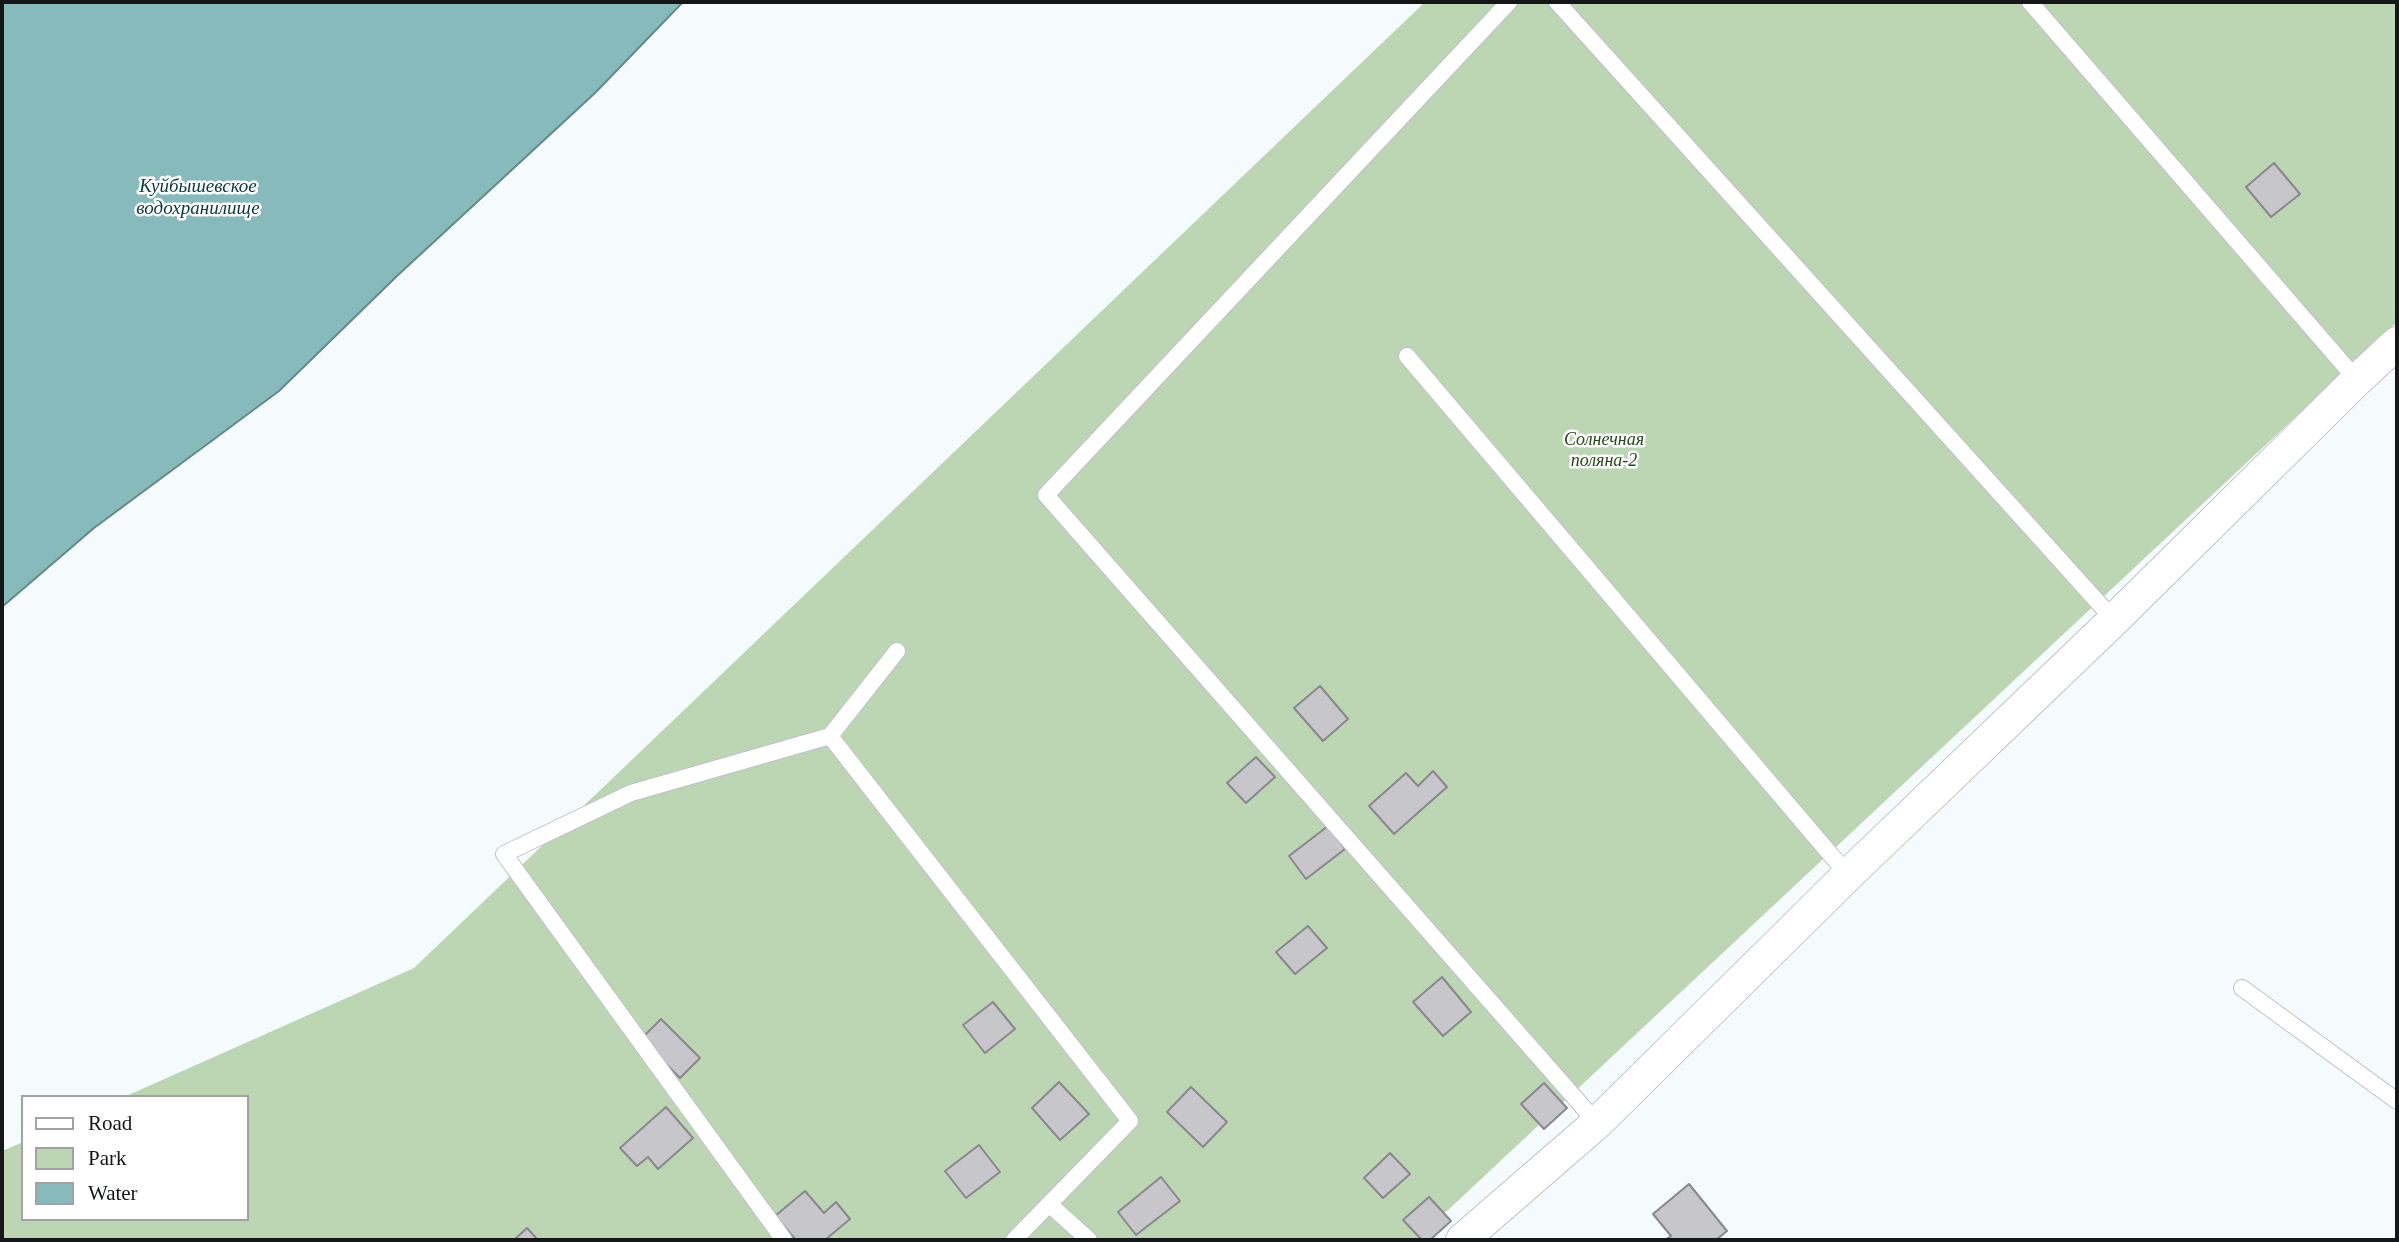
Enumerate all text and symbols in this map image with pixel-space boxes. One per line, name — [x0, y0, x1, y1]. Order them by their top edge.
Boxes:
water label: Куйбышевское водохранилище — [136, 176, 260, 220]
park label: Солнечная поляна-2 — [1564, 429, 1644, 472]
legend — [21, 1095, 248, 1221]
text: Road — [88, 1111, 132, 1135]
text: Park — [88, 1146, 127, 1170]
text: Water — [88, 1181, 138, 1205]

